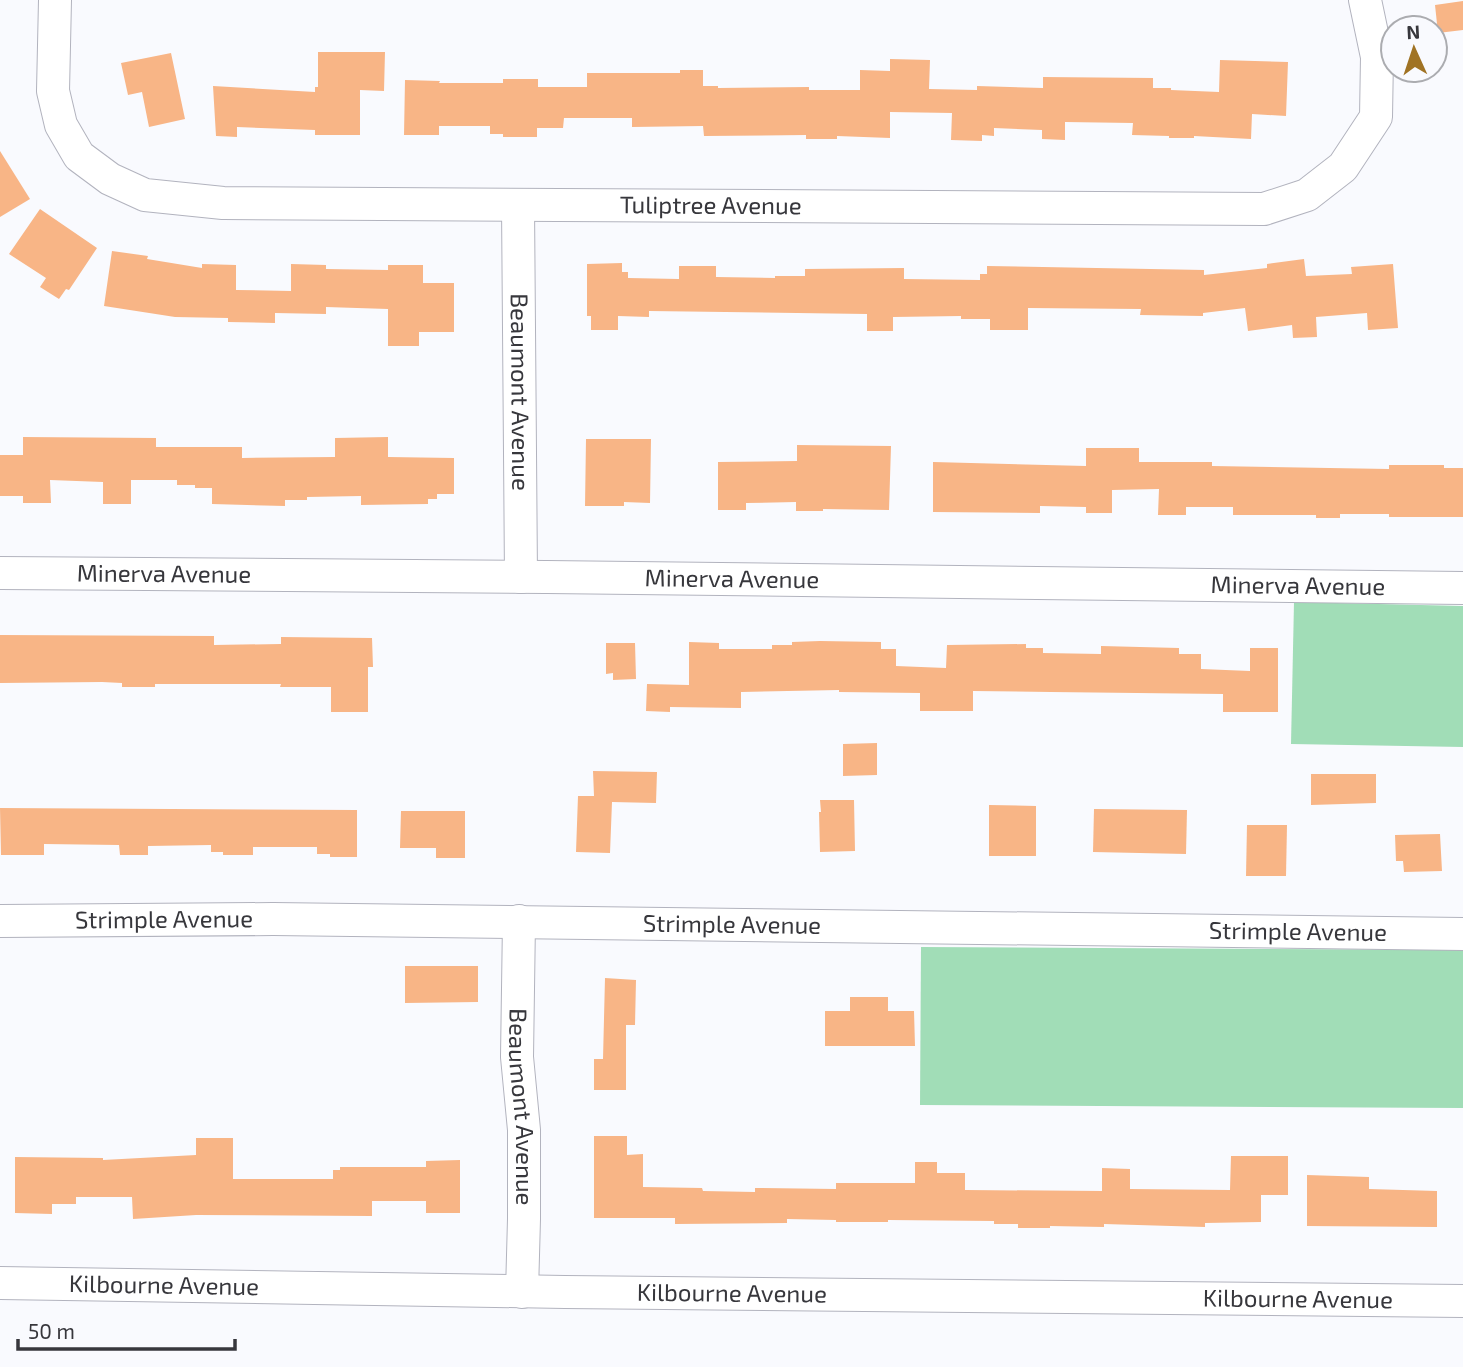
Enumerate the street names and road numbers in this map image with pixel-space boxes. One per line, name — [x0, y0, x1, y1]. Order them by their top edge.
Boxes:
street label: Tuliptree Avenue — [620, 189, 802, 219]
street label: Beaumont Avenue — [506, 293, 536, 491]
street label: Minerva Avenue — [77, 558, 251, 588]
street label: Minerva Avenue — [645, 562, 819, 593]
street label: Minerva Avenue — [1211, 569, 1385, 600]
street label: Strimple Avenue — [75, 903, 253, 933]
street label: Strimple Avenue — [643, 908, 821, 939]
street label: Strimple Avenue — [1209, 915, 1387, 946]
street label: Beaumont Avenue — [504, 1008, 540, 1205]
street label: Kilbourne Avenue — [69, 1268, 259, 1300]
street label: Kilbourne Avenue — [637, 1277, 827, 1308]
street label: Kilbourne Avenue — [1203, 1282, 1393, 1313]

